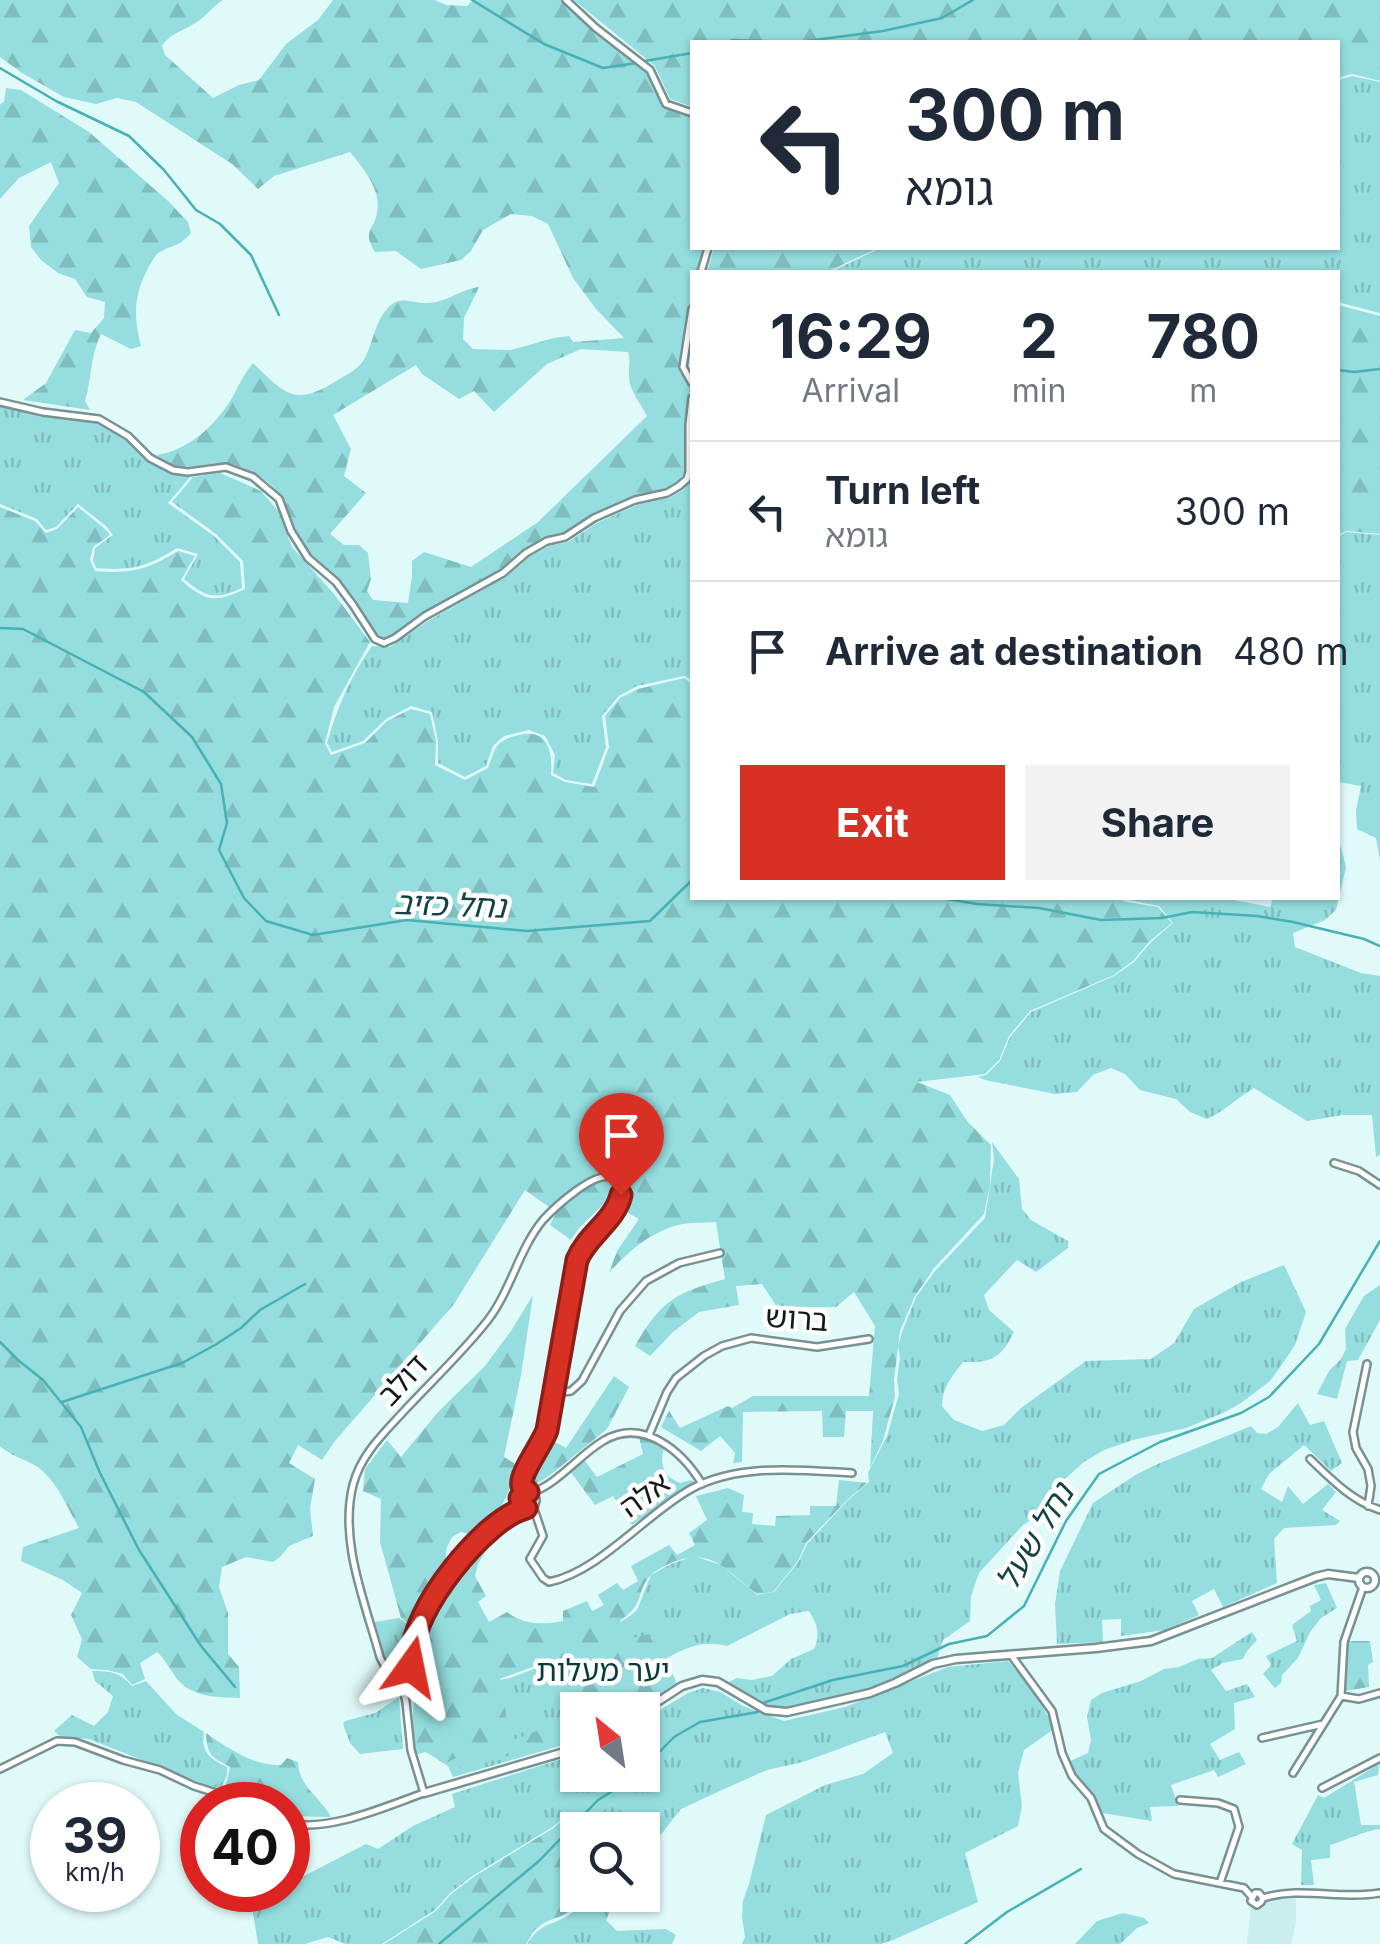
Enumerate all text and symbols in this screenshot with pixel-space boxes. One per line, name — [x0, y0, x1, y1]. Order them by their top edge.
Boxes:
text: 300 m — [905, 72, 1125, 157]
icon: left — [740, 80, 870, 210]
text: גומא — [905, 161, 994, 216]
text: 16:29 — [770, 300, 932, 372]
text: 2 — [1020, 300, 1058, 372]
text: 780 — [1146, 300, 1260, 372]
text: Arrival — [802, 371, 900, 410]
text: min — [1012, 371, 1066, 410]
text: m — [1189, 371, 1217, 410]
text: Turn left — [825, 467, 980, 513]
icon: left — [740, 484, 795, 539]
text: 300 m — [1175, 488, 1290, 534]
text: גומא — [825, 516, 888, 555]
icon: arrive — [740, 624, 795, 679]
text: Arrive at destination — [825, 628, 1203, 674]
text: 480 m — [1233, 628, 1349, 674]
button: Exit — [740, 765, 1005, 880]
button: Share — [1025, 765, 1290, 880]
water label: נחל כזיב — [393, 883, 508, 926]
pin — [579, 1093, 664, 1196]
icon: arrive — [594, 1108, 649, 1163]
street label: ברוש — [764, 1298, 830, 1338]
street label: דולב — [370, 1346, 435, 1412]
street label: אלה — [612, 1464, 677, 1524]
water label: נחל שעל — [987, 1475, 1083, 1597]
position arrow — [359, 1615, 463, 1719]
park label: יער מעלות — [536, 1652, 670, 1688]
north arrow — [560, 1692, 660, 1792]
map controls — [560, 1692, 660, 1912]
speed limit sign: 40 — [180, 1782, 310, 1912]
text: 39 — [63, 1805, 127, 1865]
button: search — [560, 1812, 660, 1912]
text: km/h — [65, 1857, 125, 1887]

